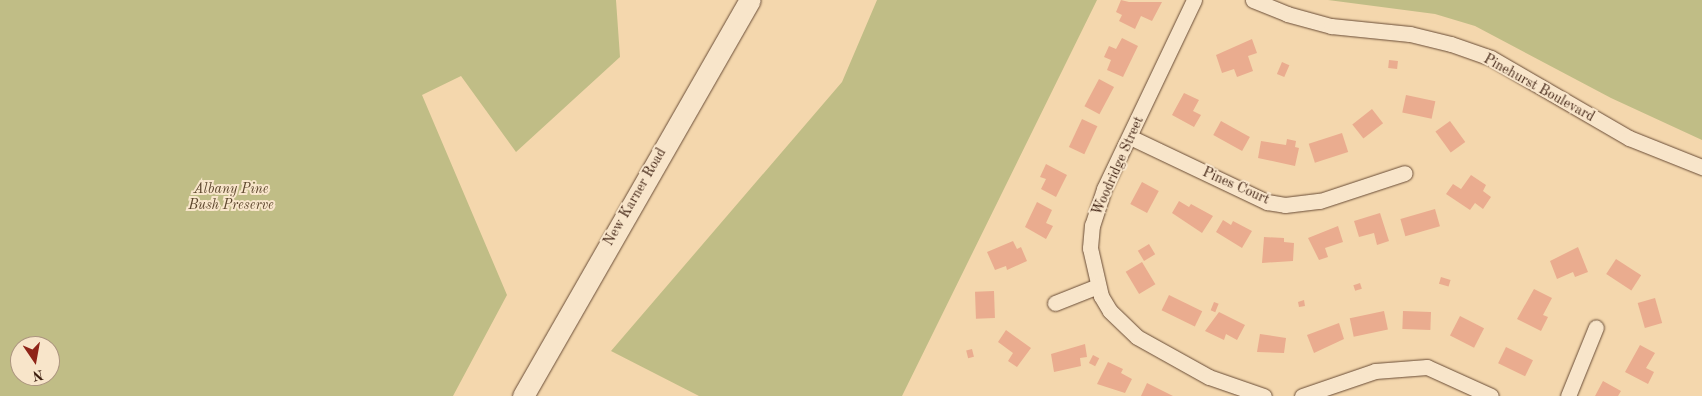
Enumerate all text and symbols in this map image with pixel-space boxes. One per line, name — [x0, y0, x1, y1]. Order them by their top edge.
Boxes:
street label: Pinehurst Boulevard — [1481, 51, 1597, 125]
street label: Woodridge Street — [1089, 114, 1147, 218]
street label: New Karner Road — [600, 145, 670, 249]
street label: Pines Court — [1200, 164, 1272, 208]
park label: Albany Pine Bush Preserve — [188, 181, 274, 213]
north arrow — [10, 336, 60, 386]
text: N — [31, 367, 45, 383]

